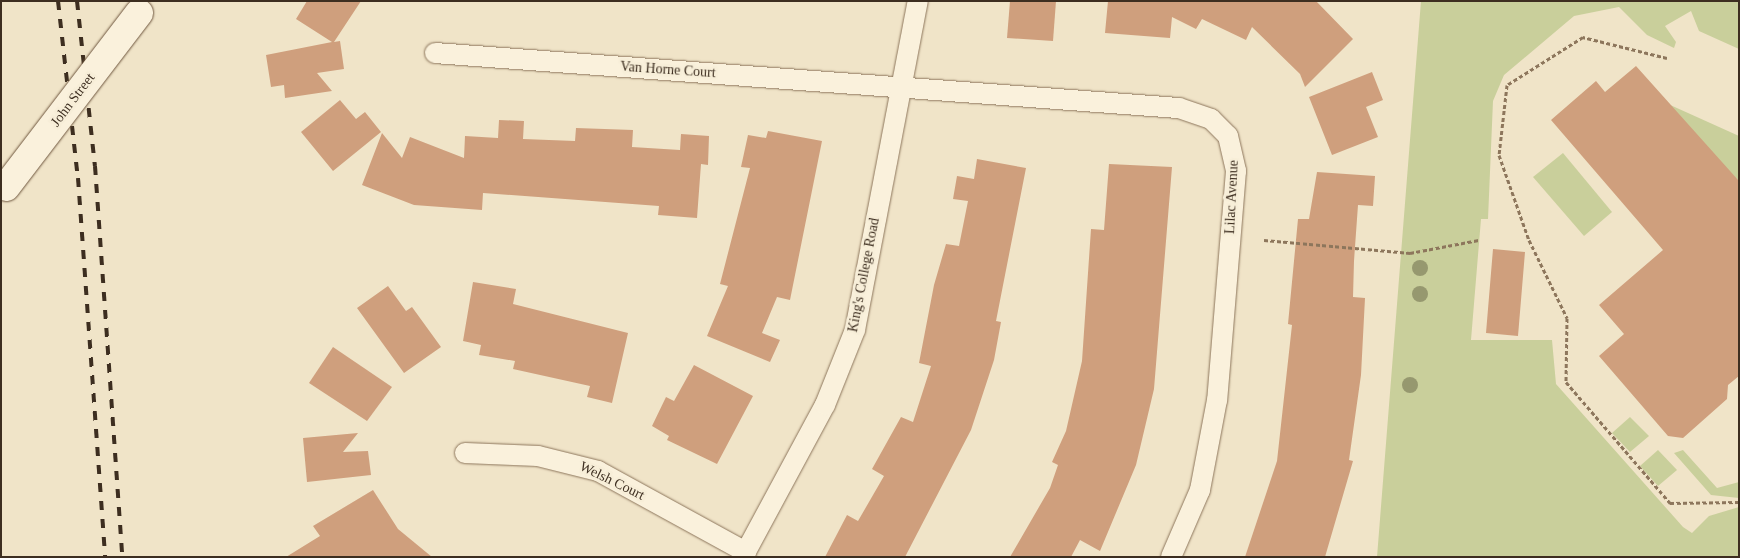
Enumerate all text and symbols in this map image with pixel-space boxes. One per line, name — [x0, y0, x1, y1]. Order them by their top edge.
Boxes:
street label: Van Horne Court — [620, 58, 716, 82]
street label: John Street — [47, 70, 99, 130]
street label: Lilac Avenue — [1222, 159, 1242, 235]
street label: King's College Road — [845, 216, 883, 334]
street label: Welsh Court — [577, 458, 647, 504]

